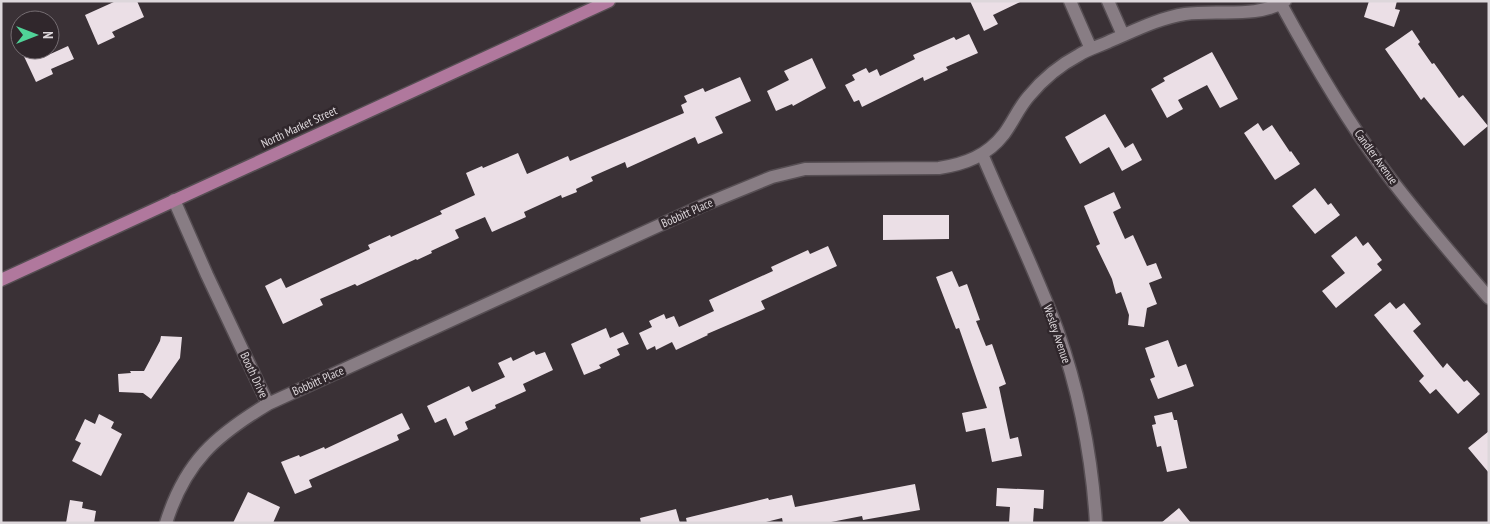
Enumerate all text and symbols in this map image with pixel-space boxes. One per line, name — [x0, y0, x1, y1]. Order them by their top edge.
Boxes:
north arrow — [10, 10, 60, 60]
text: N — [39, 31, 57, 39]
street label: North Market Street — [258, 102, 340, 151]
street label: Candler Avenue — [1351, 126, 1401, 187]
street label: Bobbitt Place — [659, 194, 715, 231]
street label: Wesley Avenue — [1040, 303, 1074, 365]
street label: Booth Drive — [237, 349, 272, 400]
street label: Bobbitt Place — [290, 362, 346, 399]

